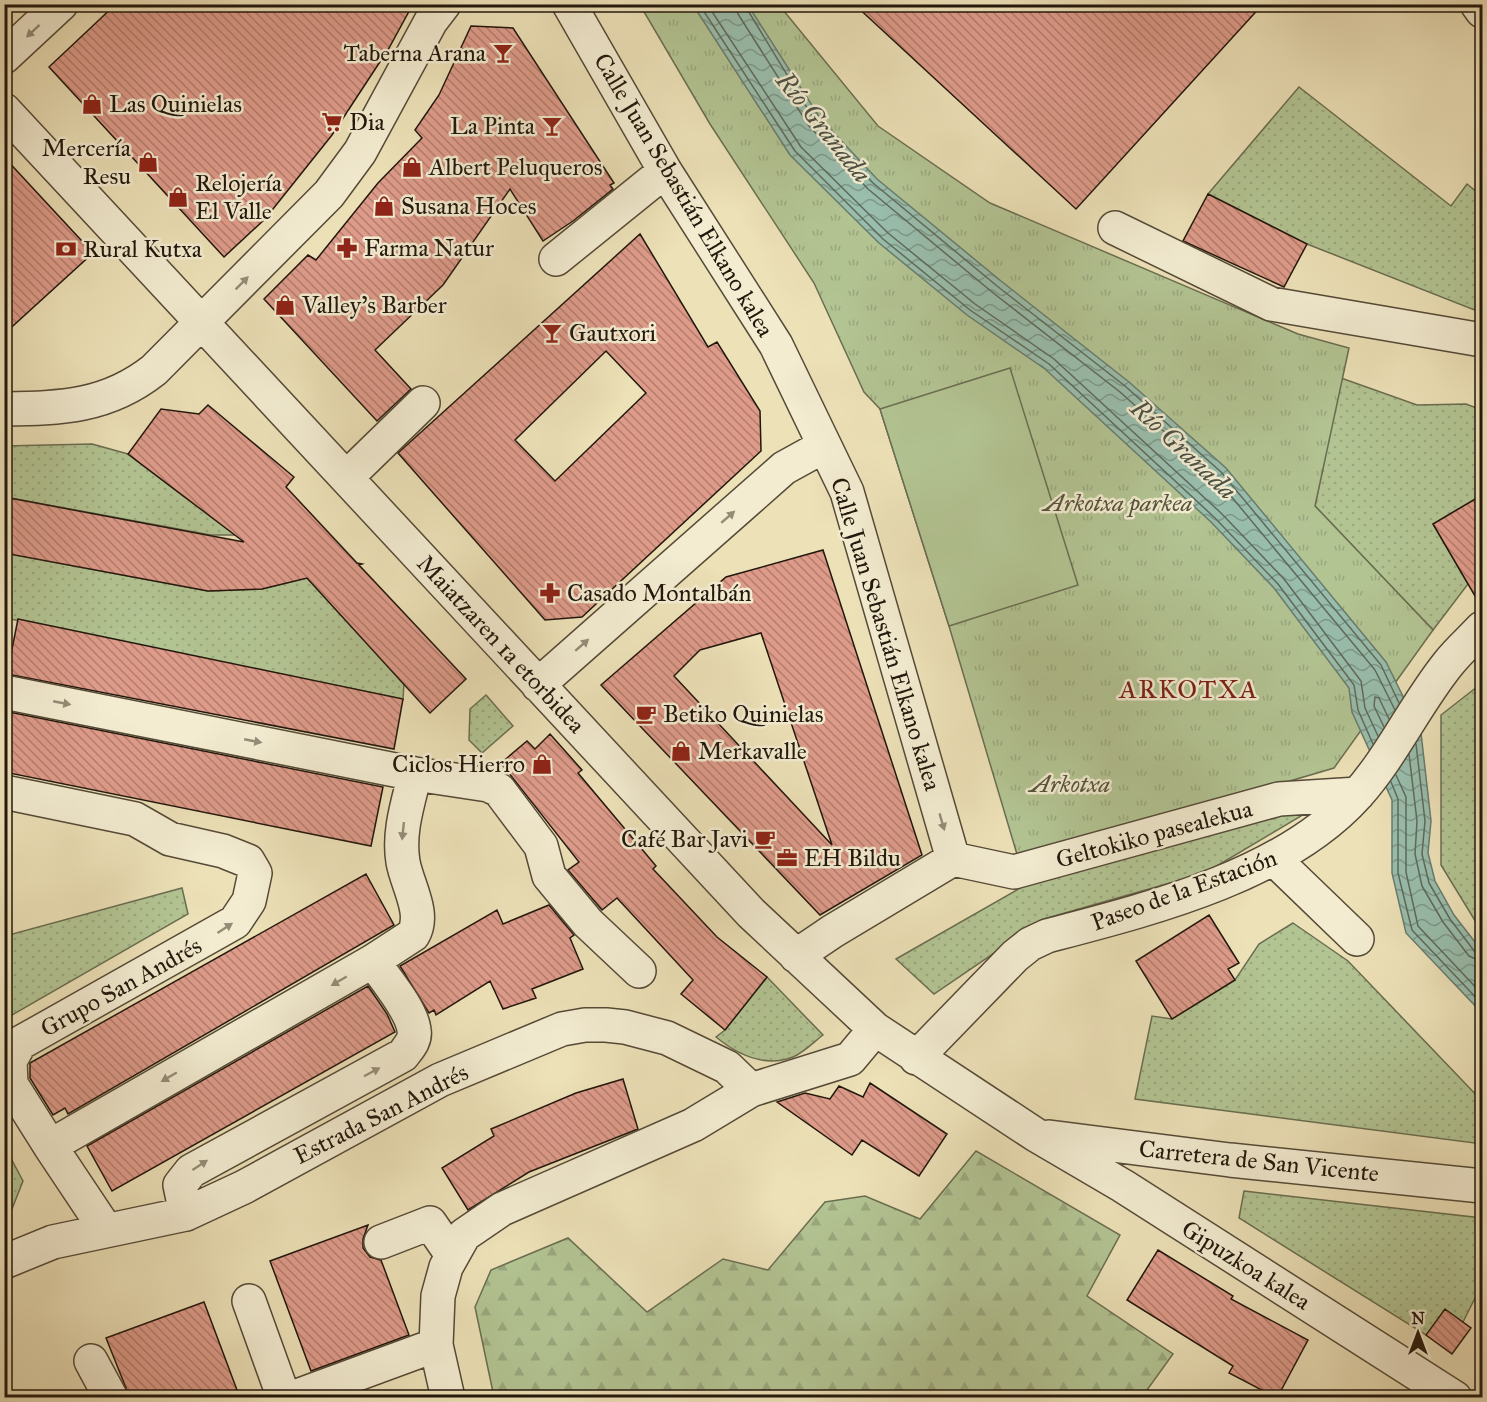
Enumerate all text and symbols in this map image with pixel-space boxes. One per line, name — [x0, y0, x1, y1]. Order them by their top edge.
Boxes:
one-way arrow — [26, 24, 41, 37]
place label: Taberna Arana — [344, 38, 487, 68]
bar icon: Taberna Arana — [491, 41, 515, 65]
street label: Calle Juan Sebastián Elkano kalea — [587, 48, 781, 343]
water label: Río Granada — [769, 64, 878, 189]
place label: Las Quinielas — [109, 89, 242, 119]
shop icon: Las Quinielas — [80, 92, 104, 116]
place label: Dia — [349, 107, 386, 137]
supermarket icon: Dia — [320, 110, 344, 134]
place label: La Pinta — [450, 111, 536, 141]
bar icon: La Pinta — [540, 114, 564, 138]
place label: Mercería Resu — [42, 133, 132, 191]
shop icon: Mercería Resu — [136, 150, 160, 174]
place label: Albert Peluqueros — [428, 152, 602, 182]
shop icon: Albert Peluqueros — [400, 155, 424, 179]
place label: Relojería El Valle — [195, 168, 283, 226]
shop icon: Relojería El Valle — [166, 185, 190, 209]
place label: Susana Hoces — [401, 191, 536, 221]
shop icon: Susana Hoces — [372, 194, 396, 218]
place label: Farma Natur — [364, 233, 494, 263]
place label: Rural Kutxa — [83, 234, 203, 264]
pharmacy icon: Farma Natur — [335, 236, 359, 260]
bank icon: Rural Kutxa — [54, 237, 78, 261]
one-way arrow — [235, 276, 249, 290]
place label: Valley's Barber — [301, 290, 447, 320]
shop icon: Valley's Barber — [273, 293, 297, 317]
place label: Gautxori — [569, 318, 657, 348]
bar icon: Gautxori — [540, 321, 564, 345]
water label: Río Granada — [1124, 391, 1244, 506]
street label: Calle Juan Sebastián Elkano kalea — [824, 474, 948, 795]
park label: Arkotxa parkea — [1041, 488, 1193, 518]
one-way arrow — [721, 510, 736, 524]
street label: Maiatzaren 1a etorbidea — [411, 549, 592, 740]
place label: Casado Montalbán — [567, 578, 751, 608]
pharmacy icon: Casado Montalbán — [538, 581, 562, 605]
one-way arrow — [574, 639, 590, 652]
district label: ARKOTXA — [1118, 673, 1259, 705]
one-way arrow — [53, 699, 72, 708]
place label: Betiko Quinielas — [663, 699, 824, 729]
cafe icon: Betiko Quinielas — [634, 702, 658, 726]
place label: Merkavalle — [698, 736, 807, 766]
one-way arrow — [244, 737, 262, 747]
shop icon: Merkavalle — [669, 739, 693, 763]
place label: Ciclos Hierro — [392, 749, 525, 779]
shop icon: Ciclos Hierro — [530, 752, 554, 776]
park label: Arkotxa — [1027, 769, 1110, 799]
street label: Geltokiko pasealekua — [1053, 793, 1256, 875]
one-way arrow — [938, 813, 948, 831]
one-way arrow — [398, 821, 407, 840]
place label: Café Bar Javi — [621, 824, 748, 854]
cafe icon: Café Bar Javi — [753, 827, 777, 851]
place label: EH Bildu — [804, 843, 901, 873]
street label: Paseo de la Estación — [1087, 843, 1281, 937]
office icon: EH Bildu — [775, 846, 799, 870]
one-way arrow — [217, 923, 233, 934]
street label: Grupo San Andrés — [35, 930, 207, 1044]
one-way arrow — [330, 976, 347, 986]
street label: Estrada San Andrés — [289, 1057, 473, 1171]
one-way arrow — [363, 1067, 380, 1077]
one-way arrow — [160, 1072, 177, 1082]
street label: Carretera de San Vicente — [1138, 1133, 1380, 1189]
one-way arrow — [192, 1159, 208, 1171]
street label: Gipuzkoa kalea — [1176, 1214, 1317, 1317]
north arrow — [1388, 1303, 1448, 1363]
text: N — [1411, 1309, 1425, 1328]

